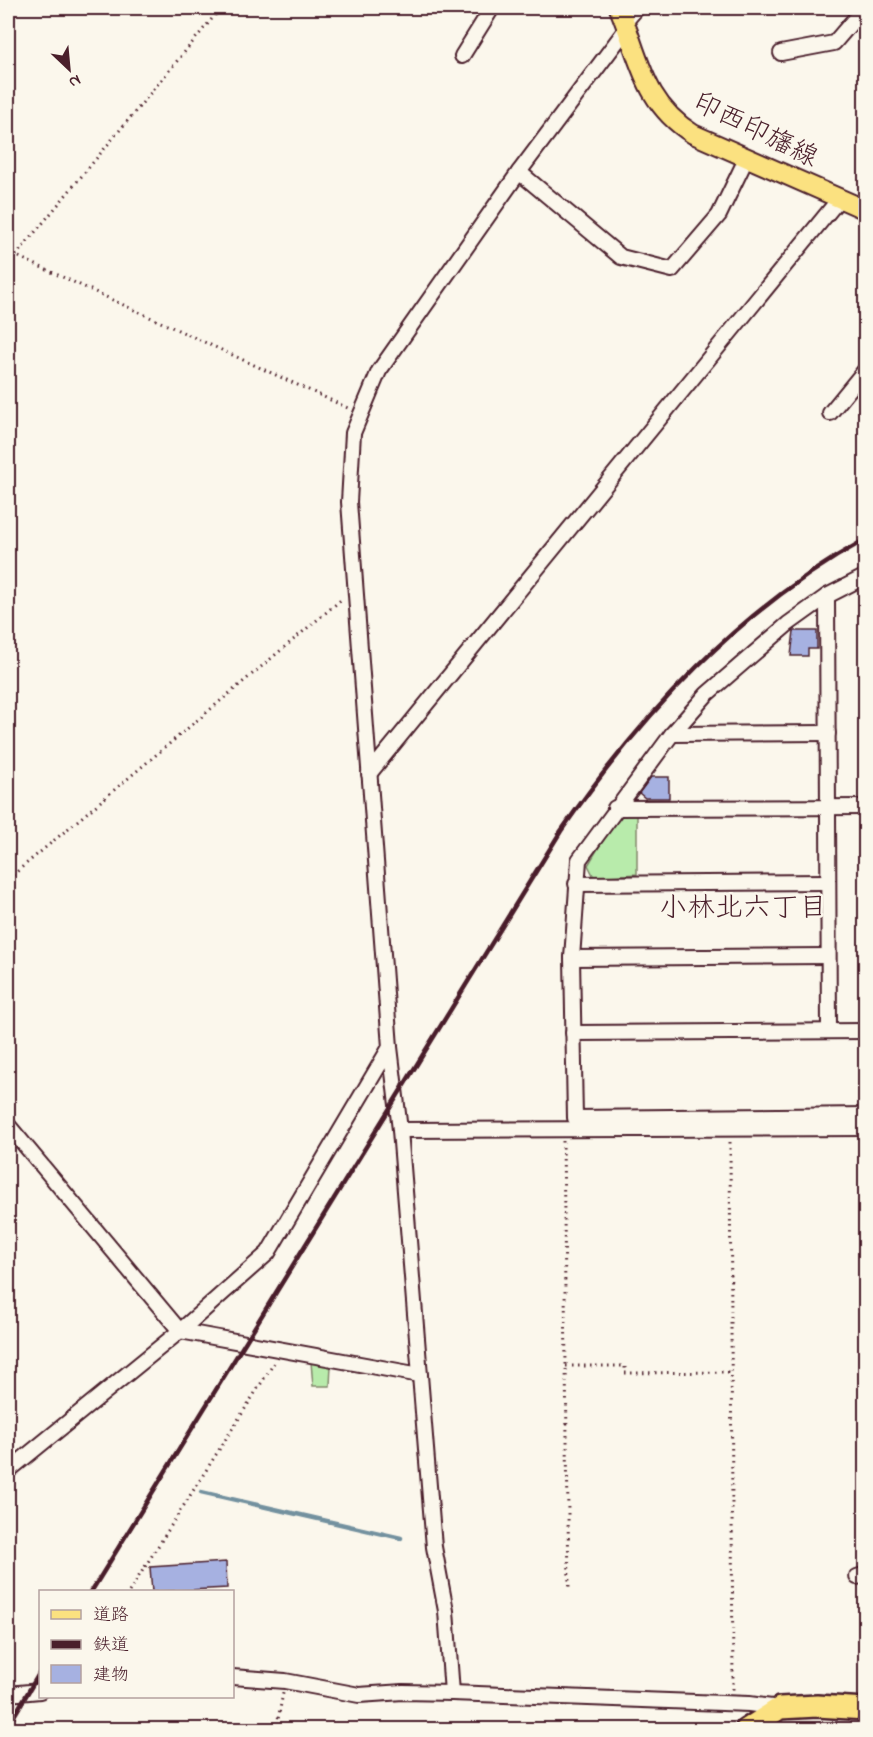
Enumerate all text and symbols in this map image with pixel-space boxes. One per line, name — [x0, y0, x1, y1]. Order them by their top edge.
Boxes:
north arrow — [39, 39, 99, 99]
text: N — [64, 68, 85, 94]
street label: 印西印旛線 — [686, 84, 824, 178]
district label: 小林北六丁目 — [659, 889, 827, 930]
legend — [39, 1590, 234, 1698]
text: 道路 — [93, 1603, 129, 1629]
text: 鉄道 — [93, 1633, 129, 1659]
text: 建物 — [93, 1663, 129, 1689]

